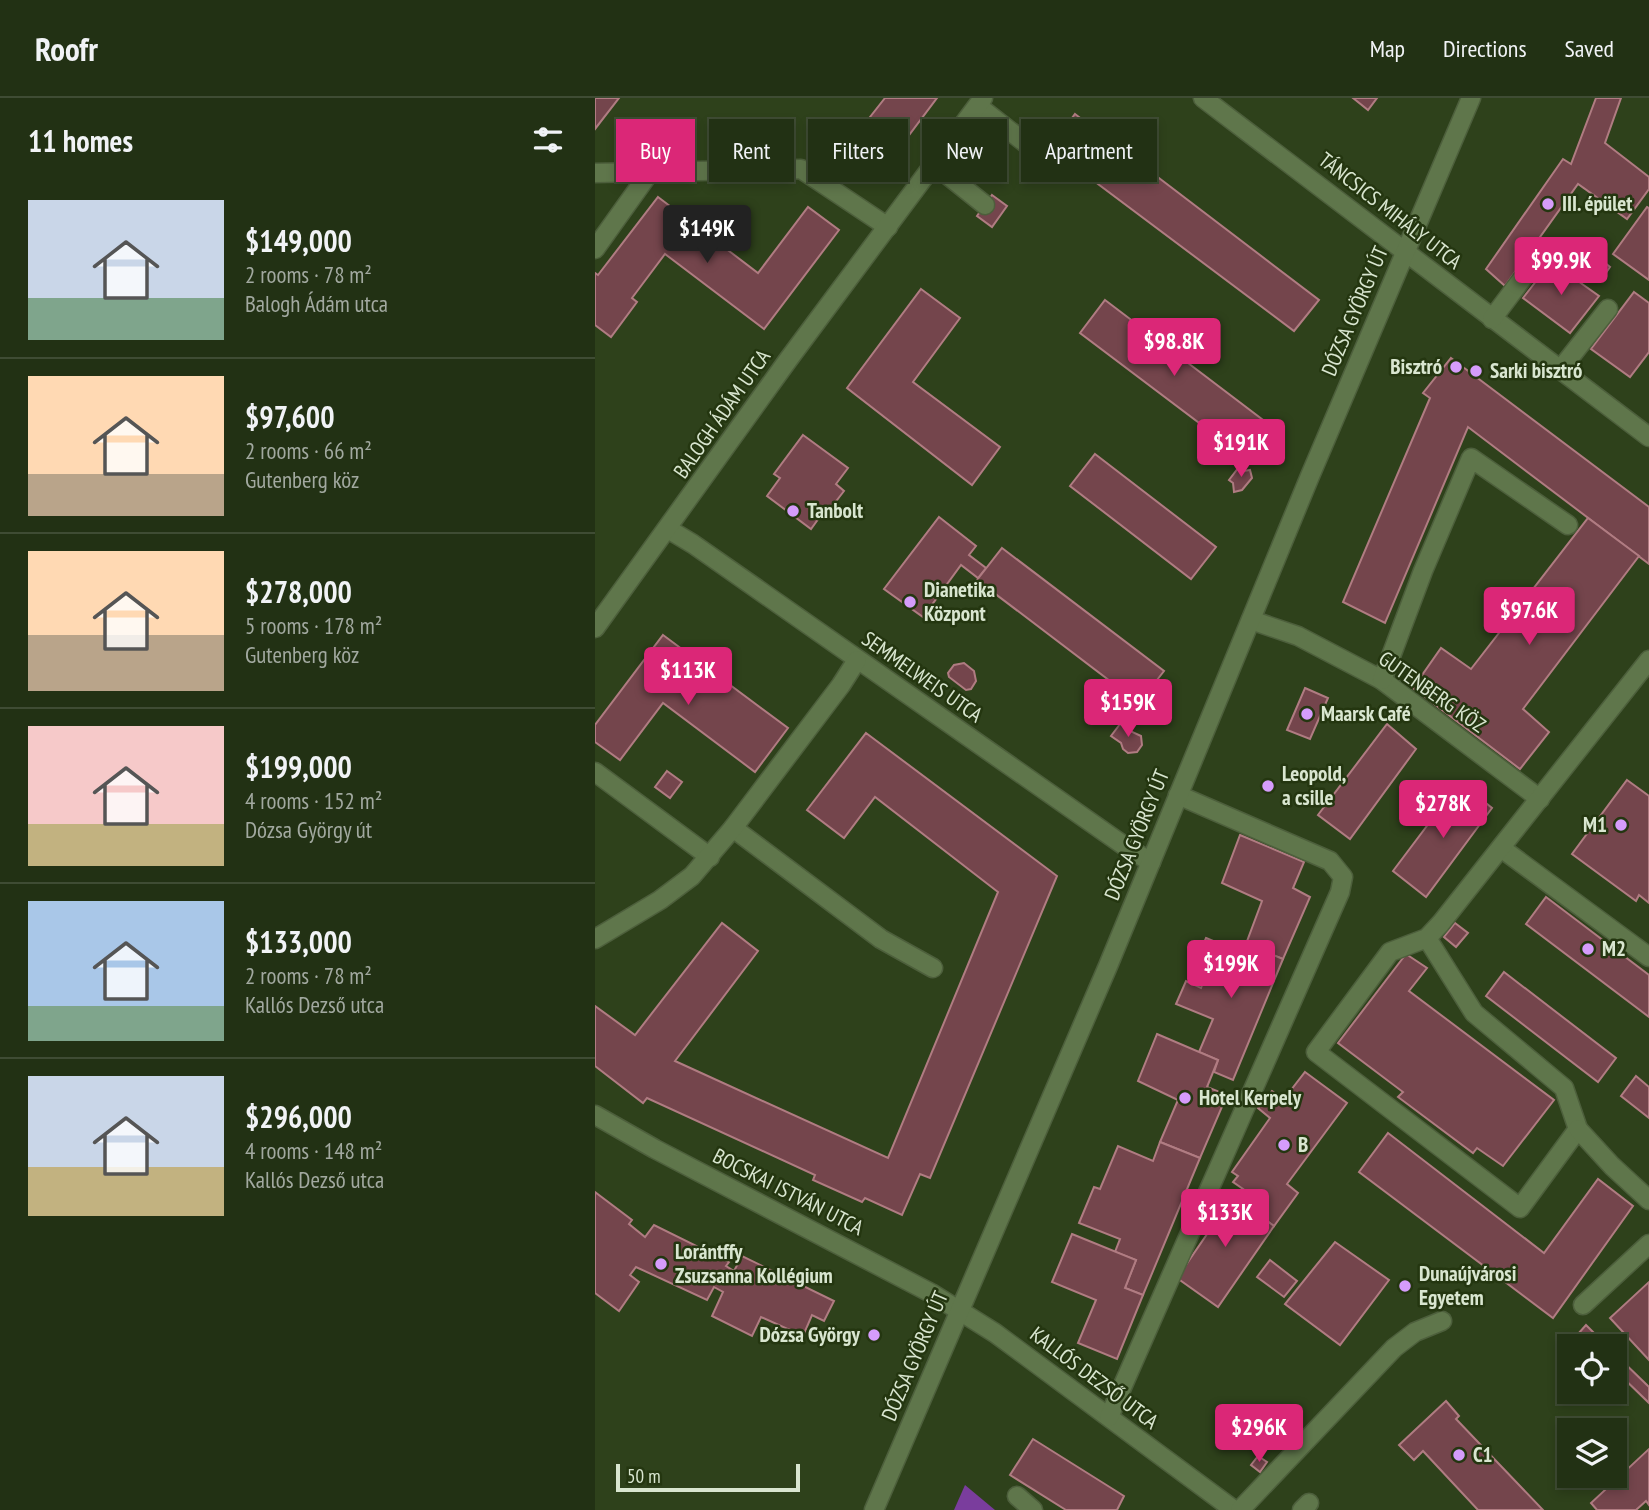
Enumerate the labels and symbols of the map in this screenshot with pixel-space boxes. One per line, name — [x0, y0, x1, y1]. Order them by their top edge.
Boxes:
street label: TÁNCSICS MIHÁLY UTCA — [1313, 146, 1467, 275]
place label: III. épület — [1562, 190, 1632, 217]
marker: III. épület — [1540, 196, 1556, 212]
pin: $149K — [658, 206, 756, 265]
pin: $99.9K — [1504, 238, 1618, 297]
street label: DÓZSA GYÖRGY ÚT — [1315, 241, 1394, 380]
pin: $98.8K — [1117, 318, 1231, 378]
street label: BALOGH ÁDÁM UTCA — [667, 344, 776, 483]
place label: Bisztró — [1390, 353, 1442, 380]
place label: Sarki bisztró — [1490, 357, 1582, 384]
marker: Bisztró — [1448, 359, 1464, 375]
marker: Sarki bisztró — [1468, 363, 1484, 379]
pin: $191K — [1192, 420, 1290, 479]
place label: Tanbolt — [807, 497, 863, 524]
marker: Tanbolt — [785, 503, 801, 519]
place label: Dianetika Központ — [924, 576, 996, 627]
pin: $97.6K — [1472, 588, 1586, 647]
marker: Dianetika Központ — [902, 594, 918, 610]
street label: SEMMELWEIS UTCA — [857, 625, 988, 728]
street label: GUTENBERG KÖZ — [1374, 645, 1491, 738]
pin: $113K — [639, 648, 737, 707]
pin: $159K — [1079, 680, 1177, 739]
place label: Maarsk Café — [1321, 700, 1411, 727]
marker: Maarsk Café — [1299, 706, 1315, 722]
place label: Leopold, a csille — [1282, 760, 1346, 811]
street label: DÓZSA GYÖRGY ÚT — [1098, 765, 1175, 904]
marker: Leopold, a csille — [1260, 778, 1276, 794]
pin: $278K — [1394, 780, 1492, 840]
place label: M1 — [1583, 811, 1607, 838]
marker: M1 — [1613, 817, 1629, 833]
place label: M2 — [1602, 935, 1626, 962]
pin: $199K — [1182, 940, 1280, 1000]
marker: M2 — [1580, 941, 1596, 957]
place label: Hotel Kerpely — [1199, 1084, 1302, 1111]
marker: Hotel Kerpely — [1177, 1090, 1193, 1106]
place label: B — [1298, 1131, 1308, 1158]
marker: B — [1276, 1137, 1292, 1153]
street label: BOCSKAI ISTVÁN UTCA — [708, 1142, 868, 1241]
pin: $133K — [1176, 1190, 1274, 1249]
place label: Lorántffy Zsuzsanna Kollégium — [675, 1238, 833, 1289]
marker: Lorántffy Zsuzsanna Kollégium — [653, 1256, 669, 1272]
place label: Dunaújvárosi Egyetem — [1419, 1260, 1516, 1311]
marker: Dunaújvárosi Egyetem — [1397, 1278, 1413, 1294]
street label: DÓZSA GYÖRGY ÚT — [875, 1286, 954, 1425]
place label: Dózsa György — [759, 1321, 861, 1348]
street label: KALLÓS DEZSŐ UTCA — [1025, 1321, 1164, 1435]
marker: Dózsa György — [866, 1327, 882, 1343]
pin: $296K — [1210, 1404, 1308, 1464]
place label: C1 — [1473, 1441, 1493, 1468]
marker: C1 — [1451, 1447, 1467, 1463]
scale bar — [616, 1461, 800, 1493]

